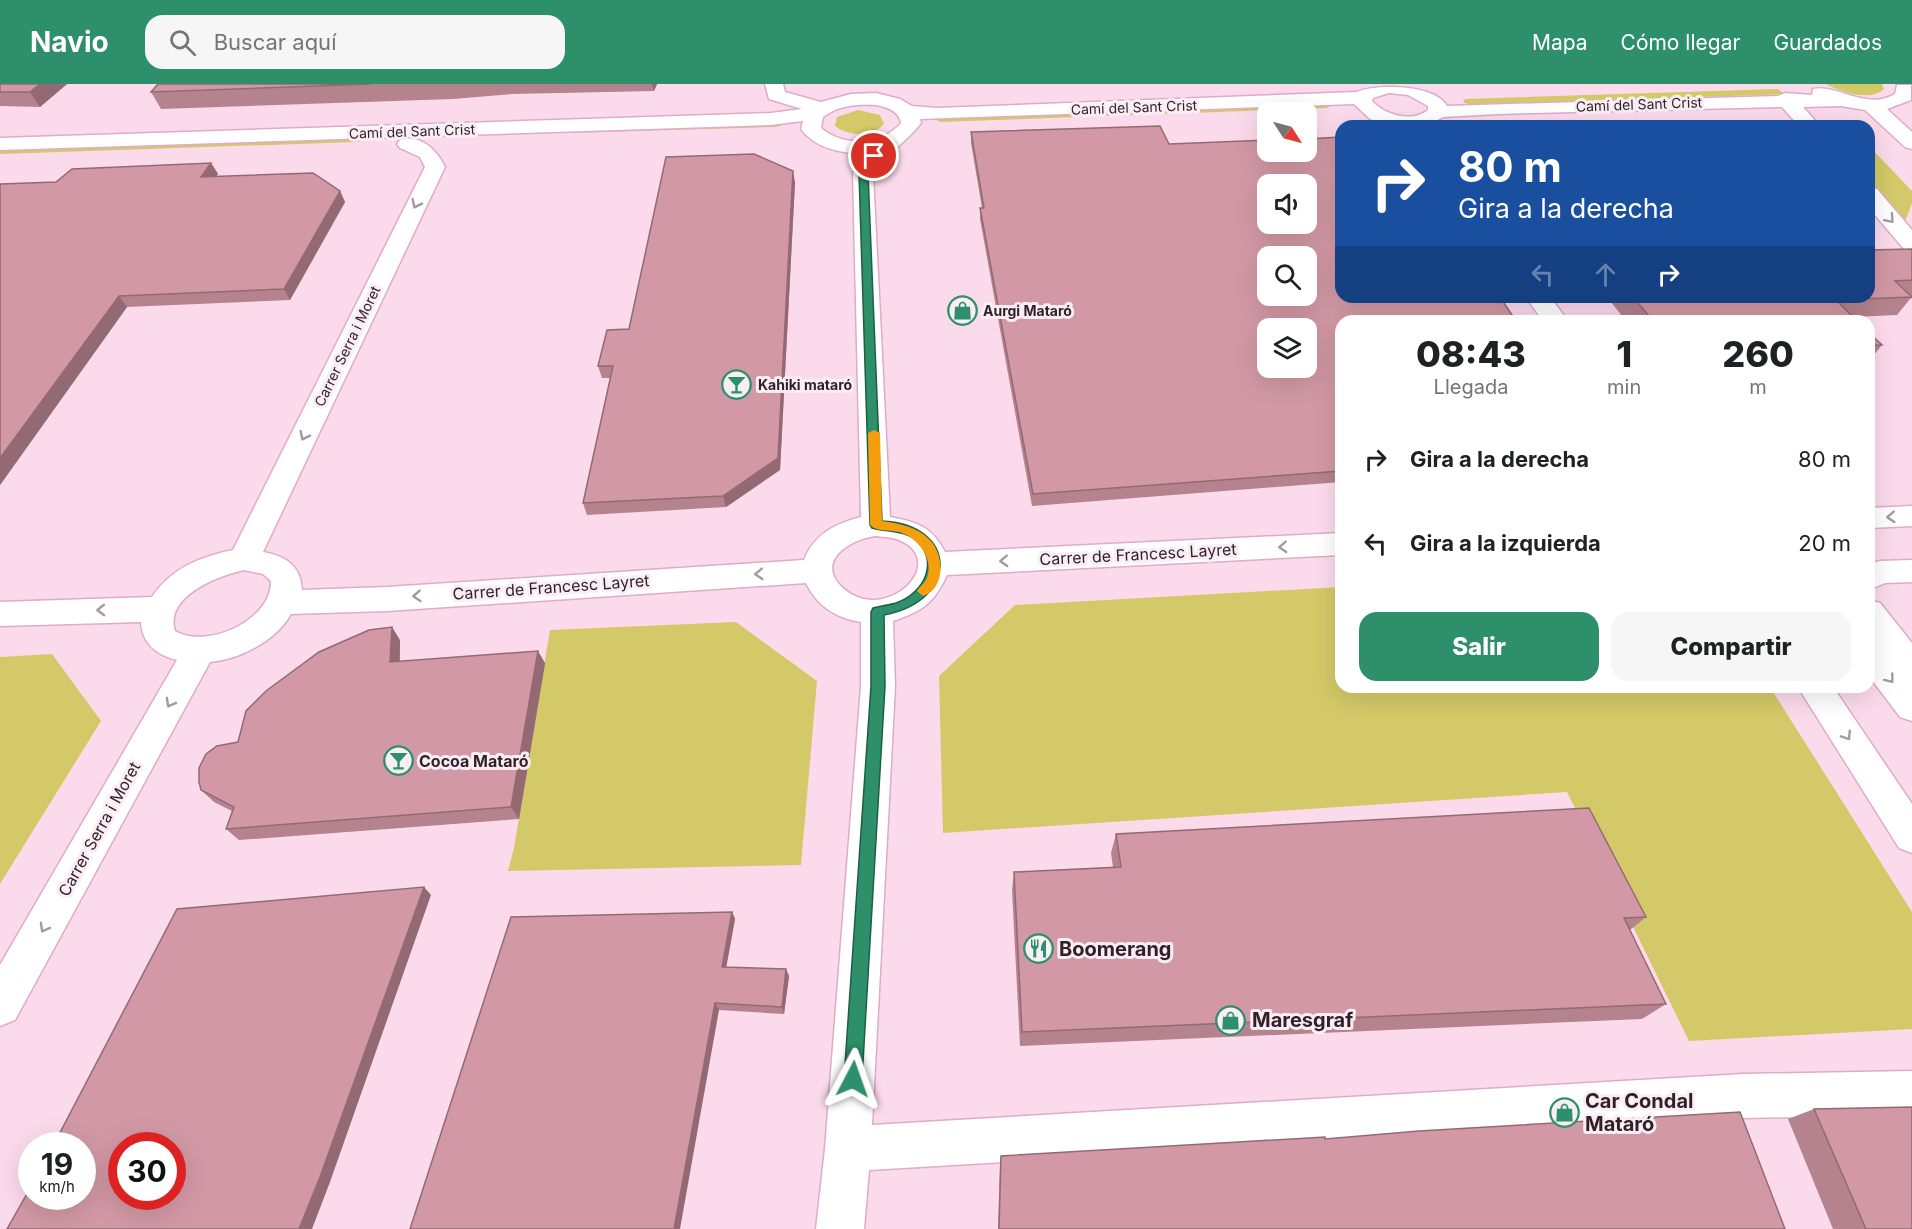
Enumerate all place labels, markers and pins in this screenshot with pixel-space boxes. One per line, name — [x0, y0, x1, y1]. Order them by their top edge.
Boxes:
pin — [848, 130, 899, 181]
shop icon: Aurgi Mataró — [946, 294, 978, 326]
place label: Aurgi Mataró — [983, 302, 1072, 319]
bar icon: Kahiki mataró — [721, 368, 753, 400]
place label: Kahiki mataró — [758, 376, 853, 393]
bar icon: Cocoa Mataró — [382, 745, 414, 777]
place label: Cocoa Mataró — [419, 751, 529, 771]
restaurant icon: Boomerang — [1022, 933, 1054, 965]
place label: Boomerang — [1059, 937, 1172, 961]
shop icon: Maresgraf — [1215, 1004, 1247, 1036]
place label: Maresgraf — [1252, 1008, 1353, 1032]
place label: Car Condal Mataró — [1585, 1089, 1693, 1136]
shop icon: Car Condal Mataró — [1548, 1096, 1580, 1128]

